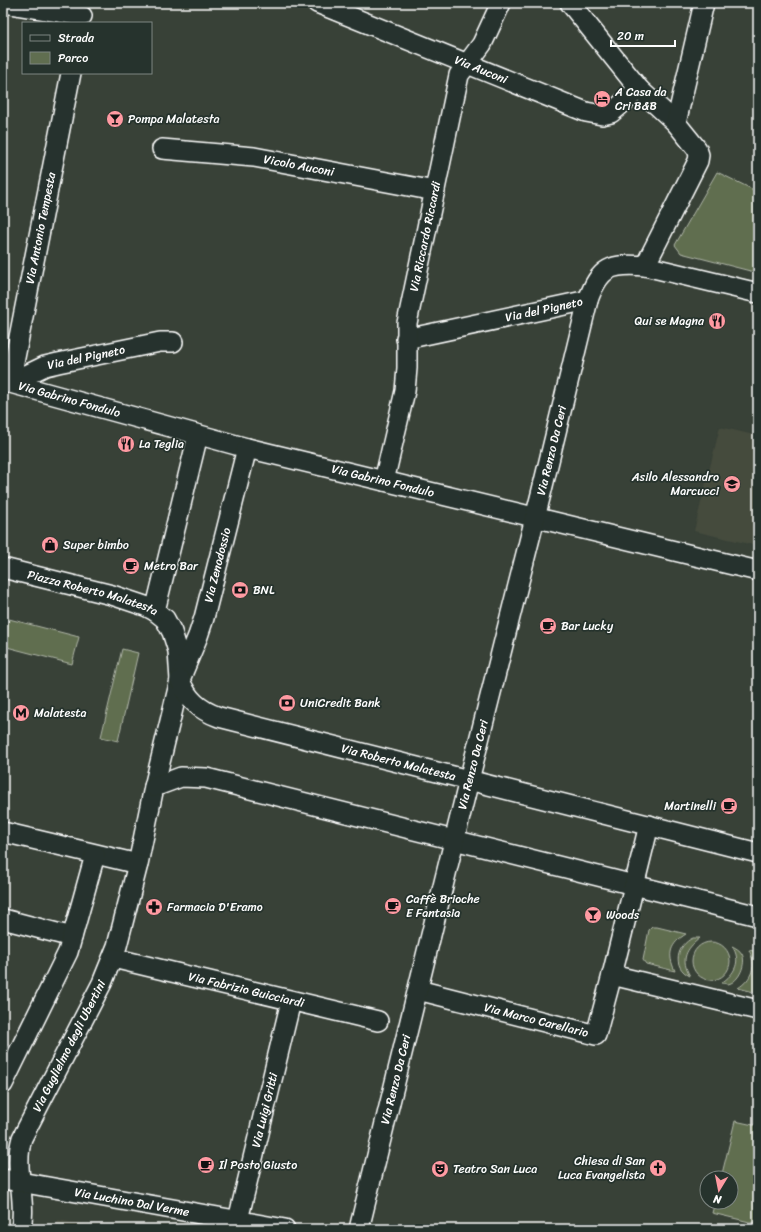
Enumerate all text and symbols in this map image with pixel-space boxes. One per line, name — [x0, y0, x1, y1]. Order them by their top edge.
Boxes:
legend — [22, 22, 152, 74]
scale bar — [611, 22, 675, 48]
text: 20 m — [617, 25, 644, 47]
text: Strada — [58, 27, 95, 49]
text: Parco — [58, 47, 88, 69]
street label: Via Auconi — [451, 49, 512, 90]
place label: A Casa da Cri B&B — [614, 81, 667, 117]
hotel icon: A Casa da Cri B&B — [592, 89, 612, 109]
place label: Pompa Malatesta — [128, 108, 220, 130]
bar icon: Pompa Malatesta — [105, 109, 125, 129]
street label: Vicolo Auconi — [262, 148, 337, 183]
street label: Via Antonio Tempesta — [19, 169, 62, 286]
street label: Via Riccardo Riccardi — [403, 179, 448, 293]
street label: Via del Pigneto — [503, 290, 585, 328]
place label: Qui se Magna — [635, 310, 705, 332]
restaurant icon: Qui se Magna — [707, 311, 727, 331]
street label: Via del Pigneto — [45, 338, 127, 376]
street label: Via Gabrino Fondulo — [16, 375, 123, 424]
street label: Via Renzo Da Ceri — [530, 403, 573, 498]
place label: La Teglia — [139, 433, 184, 455]
restaurant icon: La Teglia — [116, 434, 136, 454]
street label: Via Gabrino Fondulo — [329, 458, 437, 504]
place label: Asilo Alessandro Marcucci — [631, 466, 720, 502]
school or university icon: Asilo Alessandro Marcucci — [722, 474, 742, 494]
street label: Via Zenodossio — [197, 525, 237, 605]
place label: Super bimbo — [63, 534, 129, 556]
shop icon: Super bimbo — [40, 535, 60, 555]
place label: Metro Bar — [144, 555, 199, 577]
cafe icon: Metro Bar — [121, 556, 141, 576]
street label: Piazza Roberto Malatesta — [25, 563, 162, 622]
place label: BNL — [253, 579, 275, 601]
bank icon: BNL — [230, 580, 250, 600]
place label: Bar Lucky — [561, 615, 614, 637]
cafe icon: Bar Lucky — [538, 616, 558, 636]
place label: UniCredit Bank — [300, 692, 381, 714]
bank icon: UniCredit Bank — [277, 693, 297, 713]
place label: Malatesta — [34, 702, 86, 724]
metro station icon: Malatesta — [11, 703, 31, 723]
street label: Via Renzo Da Ceri — [451, 717, 495, 812]
street label: Via Roberto Malatesta — [339, 737, 458, 787]
place label: Martinelli — [664, 795, 717, 817]
cafe icon: Martinelli — [719, 796, 739, 816]
place label: Caffè Brioche E Fantasia — [406, 888, 480, 924]
place label: Farmacia D'Eramo — [167, 896, 263, 918]
cafe icon: Caffè Brioche E Fantasia — [383, 896, 403, 916]
pharmacy icon: Farmacia D'Eramo — [144, 897, 164, 917]
place label: Woods — [606, 904, 640, 926]
bar icon: Woods — [583, 905, 603, 925]
street label: Via Fabrizio Guicciardi — [186, 965, 307, 1014]
street label: Via Guglielmo degli Ubertini — [26, 975, 112, 1116]
street label: Via Marco Carellario — [482, 996, 591, 1044]
street label: Via Renzo Da Ceri — [374, 1031, 417, 1127]
street label: Via Luigi Gritti — [245, 1070, 284, 1150]
place label: Chiesa di San Luca Evangelista — [558, 1150, 646, 1186]
place label: Il Posto Giusto — [218, 1154, 297, 1176]
cafe icon: Il Posto Giusto — [196, 1155, 216, 1175]
place label: Teatro San Luca — [453, 1158, 537, 1180]
church icon: Chiesa di San Luca Evangelista — [648, 1158, 668, 1178]
theatre icon: Teatro San Luca — [430, 1159, 450, 1179]
north arrow — [699, 1170, 739, 1210]
street label: Via Luchino Dal Verme — [73, 1181, 191, 1223]
text: N — [712, 1189, 724, 1210]

